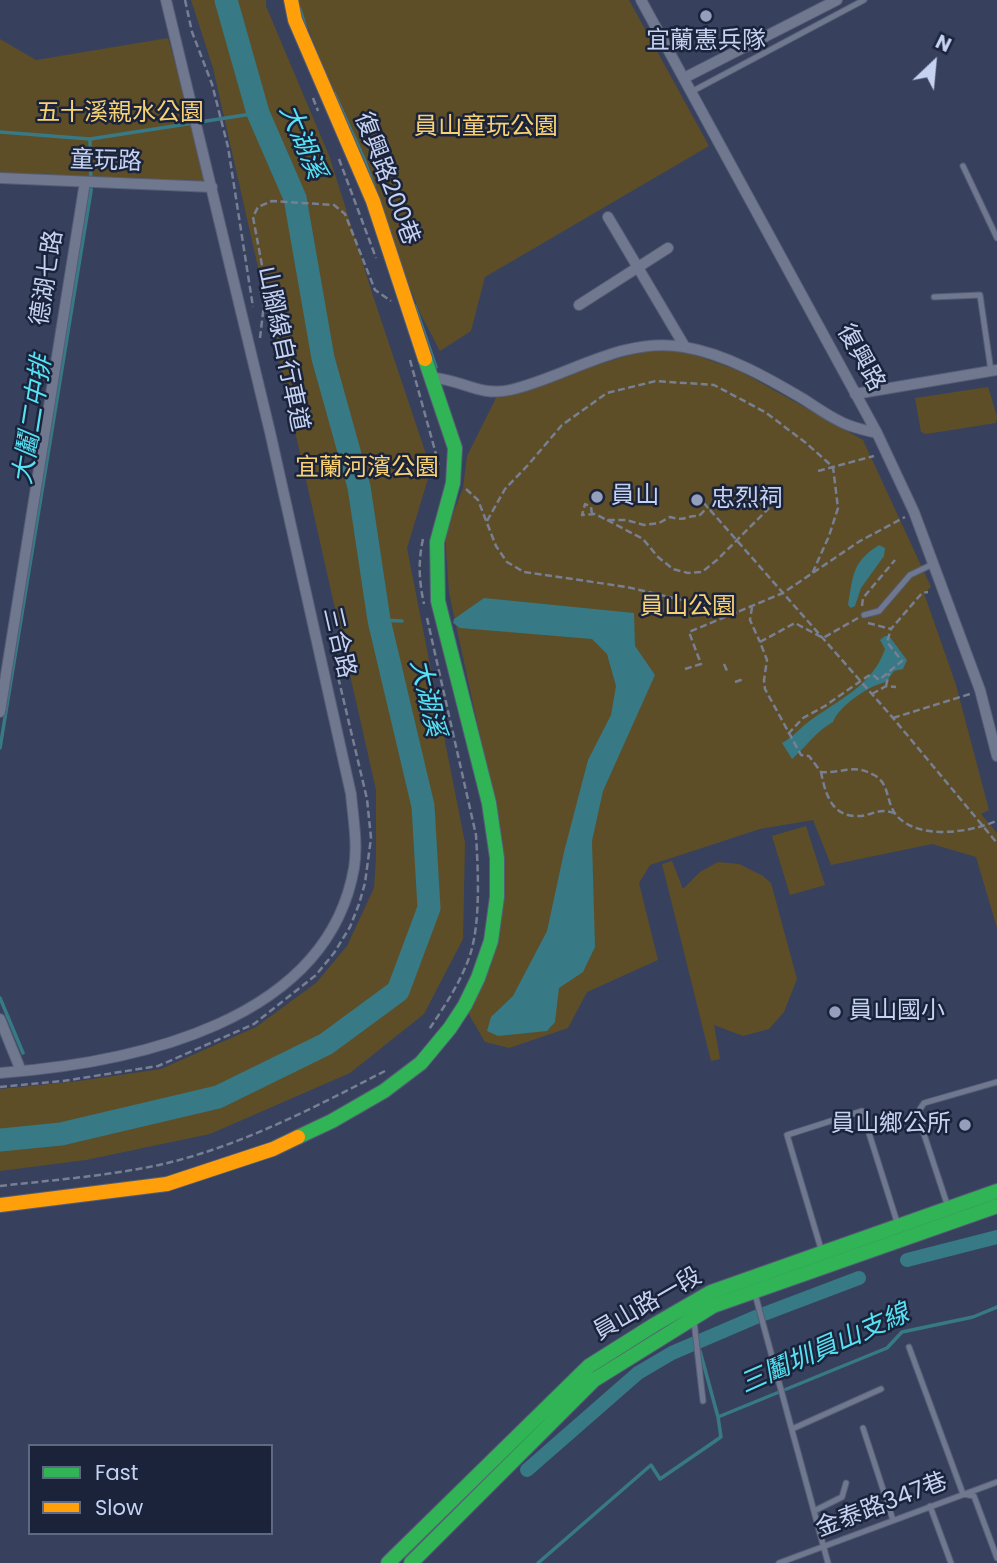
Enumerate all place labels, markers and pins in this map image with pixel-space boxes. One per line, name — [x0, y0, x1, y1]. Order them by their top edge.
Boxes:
marker: 宜蘭憲兵隊 — [698, 8, 714, 24]
place label: 宜蘭憲兵隊 — [646, 28, 766, 56]
place label: 員山 — [611, 483, 659, 511]
place label: 忠烈祠 — [711, 486, 783, 514]
marker: 員山 — [589, 489, 605, 505]
marker: 忠烈祠 — [689, 492, 705, 508]
place label: 員山國小 — [849, 998, 945, 1026]
marker: 員山國小 — [827, 1004, 843, 1020]
place label: 員山鄉公所 — [831, 1111, 951, 1139]
marker: 員山鄉公所 — [957, 1117, 973, 1133]

